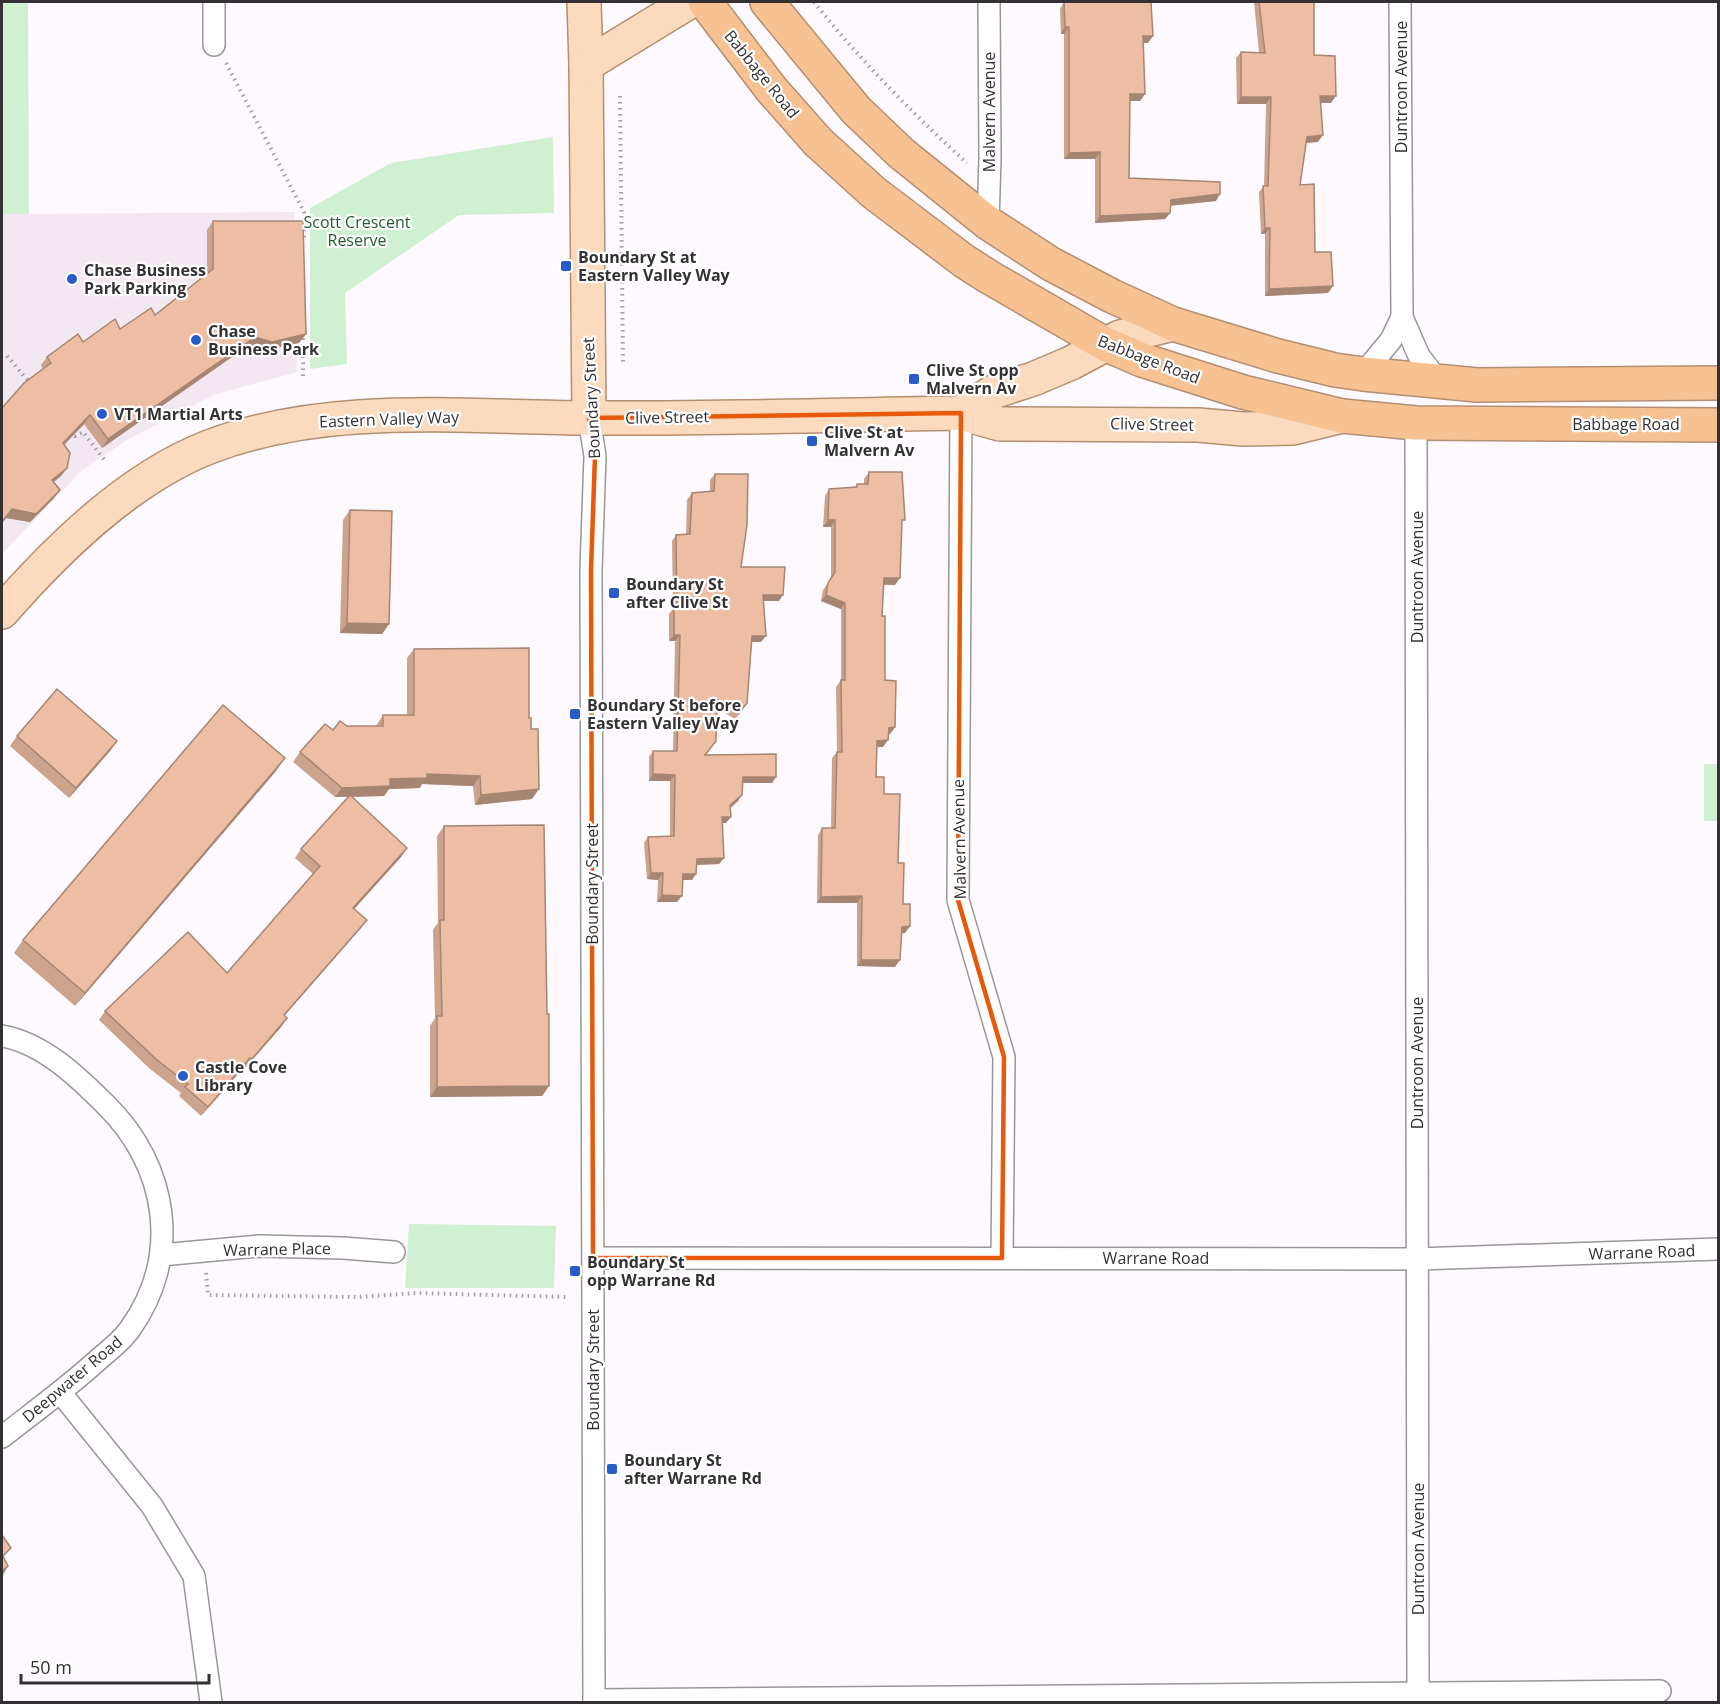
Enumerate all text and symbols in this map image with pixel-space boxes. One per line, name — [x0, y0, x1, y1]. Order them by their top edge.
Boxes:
street label: Duntroon Avenue — [1390, 21, 1412, 153]
street label: Babbage Road — [720, 25, 804, 123]
street label: Malvern Avenue — [978, 52, 1000, 172]
park label: Scott Crescent Reserve — [303, 211, 411, 251]
place label: Boundary St at Eastern Valley Way — [578, 246, 731, 286]
place label: Chase Business Park Parking — [84, 259, 206, 299]
marker: Boundary St at Eastern Valley Way — [559, 259, 573, 273]
marker: Chase Business Park Parking — [65, 272, 79, 286]
place label: Chase Business Park — [208, 320, 319, 360]
street label: Babbage Road — [1095, 329, 1203, 389]
marker: Chase Business Park — [189, 333, 203, 347]
street label: Boundary Street — [577, 336, 605, 459]
place label: Clive St opp Malvern Av — [926, 359, 1019, 399]
marker: Clive St opp Malvern Av — [907, 372, 921, 386]
place label: VT1 Martial Arts — [114, 403, 243, 425]
street label: Clive Street — [625, 405, 709, 429]
street label: Eastern Valley Way — [319, 406, 460, 432]
marker: VT1 Martial Arts — [95, 407, 109, 421]
street label: Clive Street — [1110, 412, 1194, 436]
street label: Babbage Road — [1572, 413, 1680, 435]
place label: Clive St at Malvern Av — [824, 421, 915, 461]
marker: Clive St at Malvern Av — [805, 434, 819, 448]
street label: Duntroon Avenue — [1406, 511, 1428, 643]
place label: Boundary St after Clive St — [626, 573, 728, 613]
marker: Boundary St after Clive St — [607, 586, 621, 600]
place label: Boundary St before Eastern Valley Way — [587, 694, 741, 734]
marker: Boundary St before Eastern Valley Way — [568, 707, 582, 721]
street label: Malvern Avenue — [947, 779, 971, 899]
street label: Boundary Street — [581, 823, 603, 945]
street label: Duntroon Avenue — [1406, 997, 1428, 1129]
place label: Castle Cove Library — [195, 1056, 287, 1096]
marker: Castle Cove Library — [176, 1069, 190, 1083]
street label: Warrane Place — [223, 1237, 331, 1261]
street label: Warrane Road — [1588, 1239, 1696, 1265]
street label: Warrane Road — [1103, 1247, 1209, 1269]
place label: Boundary St opp Warrane Rd — [587, 1251, 715, 1291]
marker: Boundary St opp Warrane Rd — [568, 1264, 582, 1278]
street label: Boundary Street — [582, 1309, 604, 1431]
street label: Deepwater Road — [17, 1331, 127, 1427]
place label: Boundary St after Warrane Rd — [624, 1449, 762, 1489]
marker: Boundary St after Warrane Rd — [605, 1462, 619, 1476]
street label: Duntroon Avenue — [1407, 1483, 1429, 1615]
scale bar — [21, 1647, 208, 1685]
text: 50 m — [30, 1655, 72, 1679]

